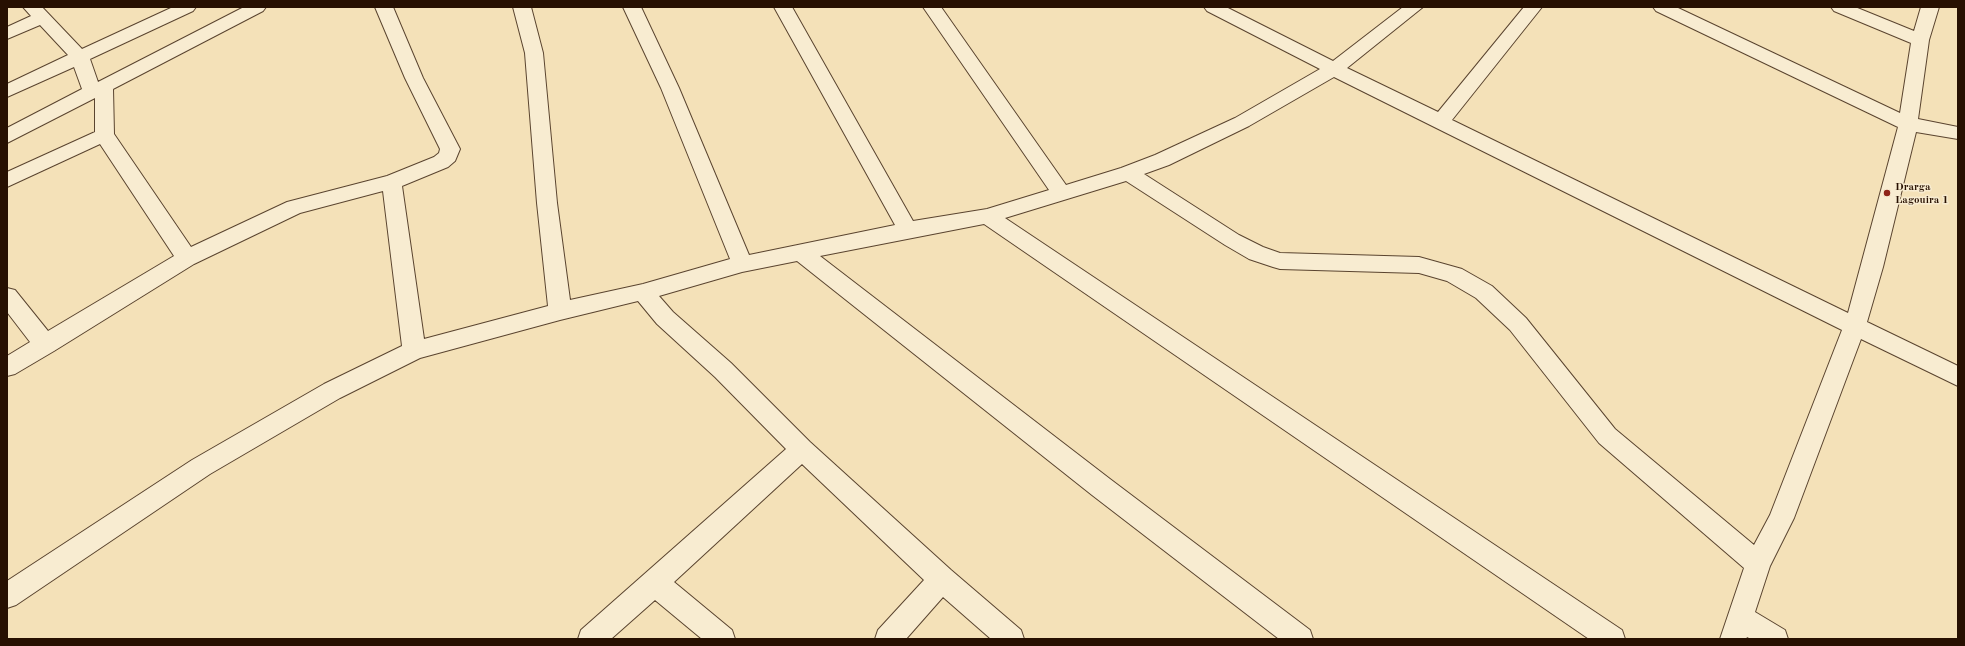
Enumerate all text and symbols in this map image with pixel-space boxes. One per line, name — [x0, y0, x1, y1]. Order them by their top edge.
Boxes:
place label: Drarga Lagouira 1 — [1895, 180, 1949, 206]
marker: Drarga Lagouira 1 — [1882, 188, 1892, 198]

